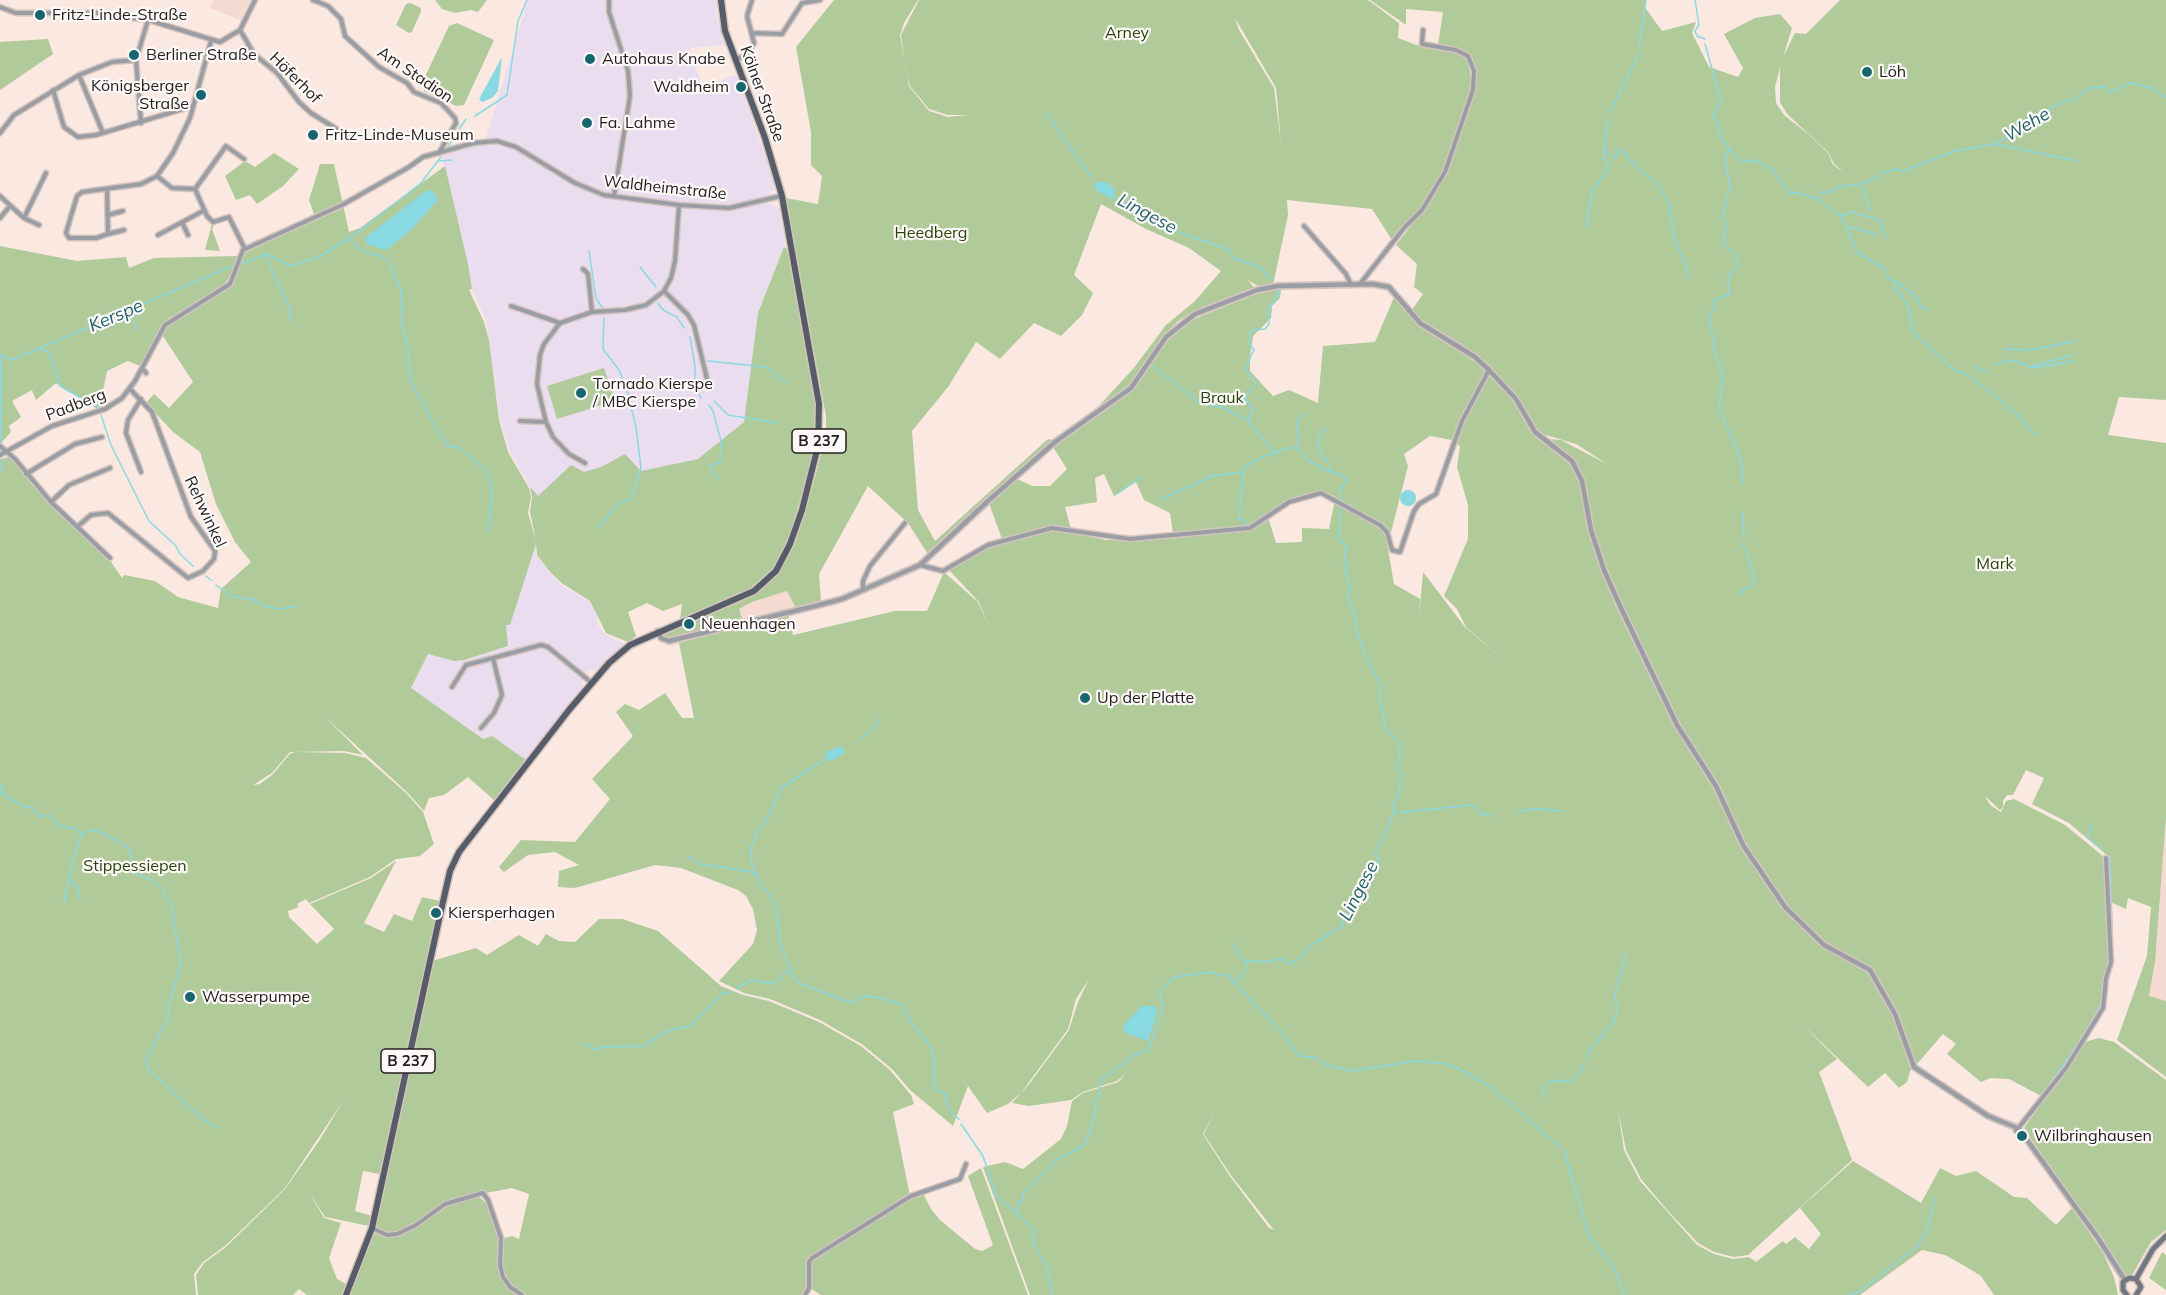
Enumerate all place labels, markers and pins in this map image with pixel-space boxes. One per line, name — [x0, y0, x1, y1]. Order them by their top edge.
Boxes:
place label: Fritz-Linde-Straße — [52, 5, 187, 25]
marker: Fritz-Linde-Straße — [33, 8, 47, 22]
place label: Berliner Straße — [146, 45, 257, 65]
marker: Berliner Straße — [127, 48, 141, 62]
place label: Autohaus Knabe — [602, 49, 725, 69]
marker: Autohaus Knabe — [583, 52, 597, 66]
place label: Löh — [1879, 62, 1906, 82]
marker: Löh — [1860, 65, 1874, 79]
place label: Königsberger Straße — [91, 76, 189, 114]
place label: Waldheim — [653, 77, 729, 97]
marker: Waldheim — [734, 80, 748, 94]
marker: Königsberger Straße — [194, 88, 208, 102]
place label: Fa. Lahme — [599, 113, 676, 133]
marker: Fa. Lahme — [580, 116, 594, 130]
place label: Fritz-Linde-Museum — [325, 125, 474, 145]
marker: Fritz-Linde-Museum — [306, 128, 320, 142]
place label: Tornado Kierspe / MBC Kierspe — [593, 374, 713, 412]
marker: Tornado Kierspe / MBC Kierspe — [574, 386, 588, 400]
place label: Neuenhagen — [701, 614, 796, 634]
marker: Neuenhagen — [682, 617, 696, 631]
place label: Up der Platte — [1097, 688, 1194, 708]
marker: Up der Platte — [1078, 691, 1092, 705]
place label: Kiersperhagen — [448, 903, 555, 923]
marker: Kiersperhagen — [429, 906, 443, 920]
place label: Wasserpumpe — [202, 987, 310, 1007]
marker: Wasserpumpe — [183, 990, 197, 1004]
place label: Wilbringhausen — [2034, 1126, 2152, 1146]
marker: Wilbringhausen — [2015, 1129, 2029, 1143]

